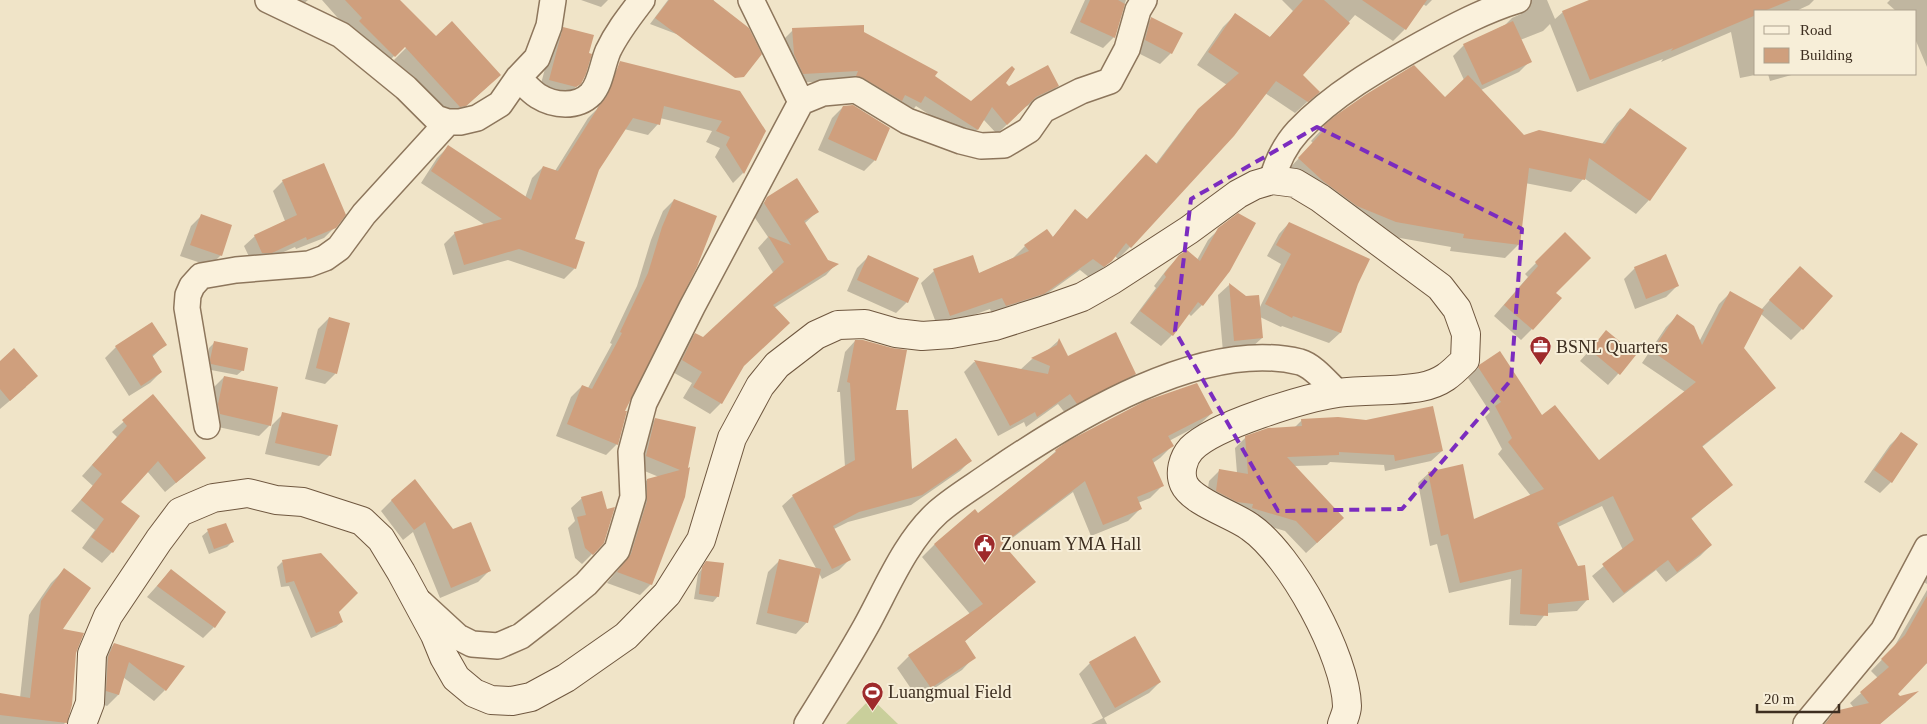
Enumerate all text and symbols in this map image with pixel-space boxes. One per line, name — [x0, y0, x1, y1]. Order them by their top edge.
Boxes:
legend — [1754, 10, 1917, 75]
text: Road — [1800, 22, 1832, 38]
text: Building — [1800, 47, 1853, 63]
office icon: BSNL Quarters — [1528, 335, 1552, 366]
place label: BSNL Quarters — [1556, 337, 1668, 357]
public building icon: Zonuam YMA Hall — [973, 532, 997, 563]
place label: Zonuam YMA Hall — [1001, 534, 1141, 554]
sports icon: Luangmual Field — [860, 680, 884, 711]
place label: Luangmual Field — [888, 682, 1011, 702]
scale bar — [1757, 682, 1840, 714]
text: 20 m — [1764, 691, 1795, 707]

